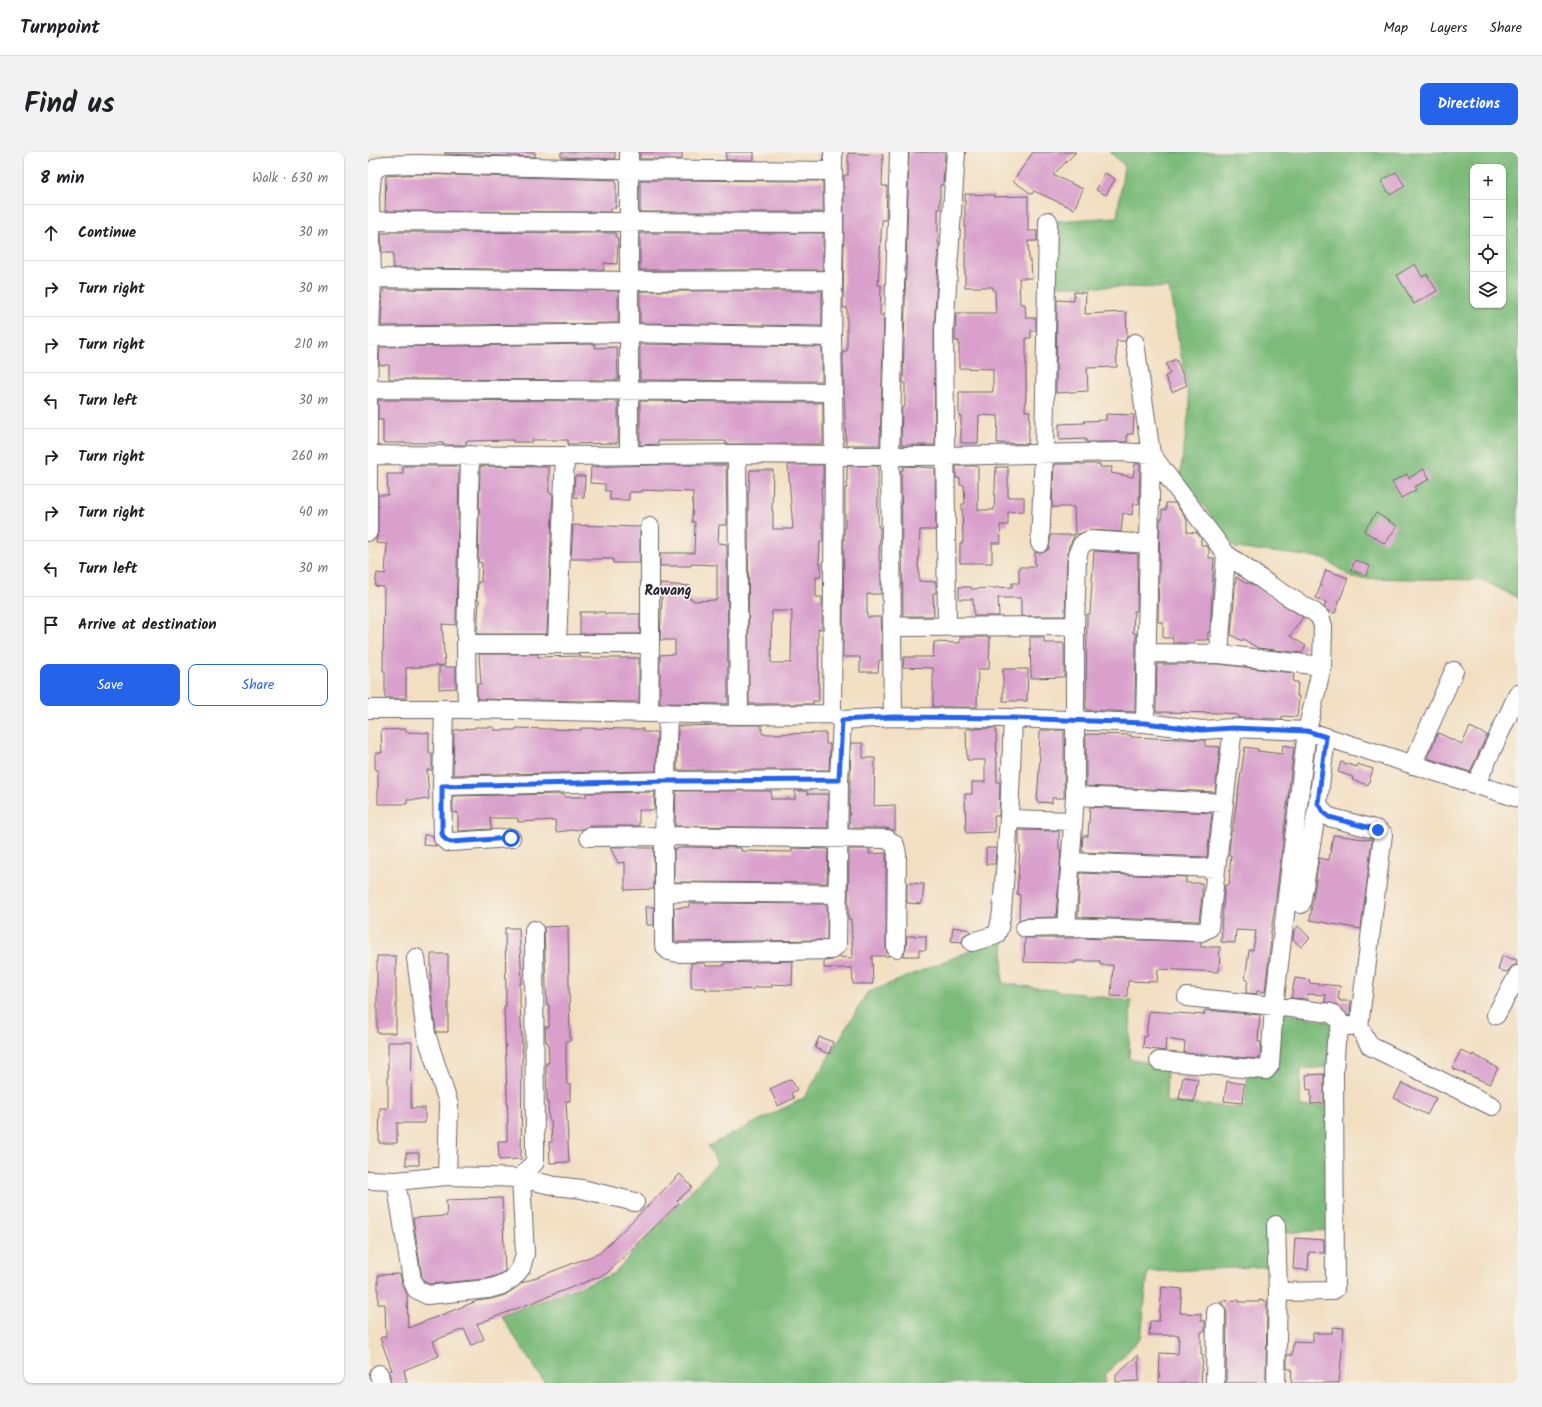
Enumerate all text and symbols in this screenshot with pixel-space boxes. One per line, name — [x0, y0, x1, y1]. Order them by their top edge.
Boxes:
text: Turnpoint — [20, 13, 100, 43]
text: Map — [1384, 17, 1408, 39]
text: Layers — [1430, 17, 1468, 39]
text: Share — [1490, 17, 1522, 39]
text: Find us — [24, 82, 115, 127]
button: Directions — [1420, 83, 1518, 125]
map controls — [1470, 164, 1506, 308]
button: + — [1470, 164, 1506, 200]
text: 8 min — [40, 165, 84, 192]
text: Walk · 630 m — [252, 168, 328, 189]
button: − — [1470, 200, 1506, 236]
text: Continue — [78, 221, 136, 245]
icon: ahead — [40, 222, 62, 244]
text: 30 m — [299, 222, 328, 243]
button: locate — [1470, 236, 1506, 272]
button: layers — [1470, 272, 1506, 308]
text: Turn right — [78, 277, 145, 301]
icon: right — [40, 278, 62, 300]
text: 30 m — [299, 278, 328, 299]
text: Turn right — [78, 333, 145, 357]
icon: right — [40, 334, 62, 356]
text: 210 m — [294, 334, 328, 355]
text: Turn left — [78, 389, 138, 413]
icon: left — [40, 390, 62, 412]
text: 30 m — [299, 390, 328, 411]
text: Turn right — [78, 445, 145, 469]
icon: right — [40, 446, 62, 468]
text: 260 m — [291, 446, 328, 467]
text: Turn right — [78, 501, 145, 525]
icon: right — [40, 502, 62, 524]
text: 40 m — [299, 502, 328, 523]
text: Turn left — [78, 557, 138, 581]
icon: left — [40, 558, 62, 580]
text: 30 m — [299, 558, 328, 579]
district label: Rawang — [644, 580, 692, 602]
text: Arrive at destination — [78, 613, 217, 637]
icon: arrive — [40, 614, 62, 636]
button: Save — [40, 664, 180, 706]
button: Share — [188, 664, 328, 706]
route end — [1369, 821, 1387, 839]
route start — [502, 829, 520, 847]

